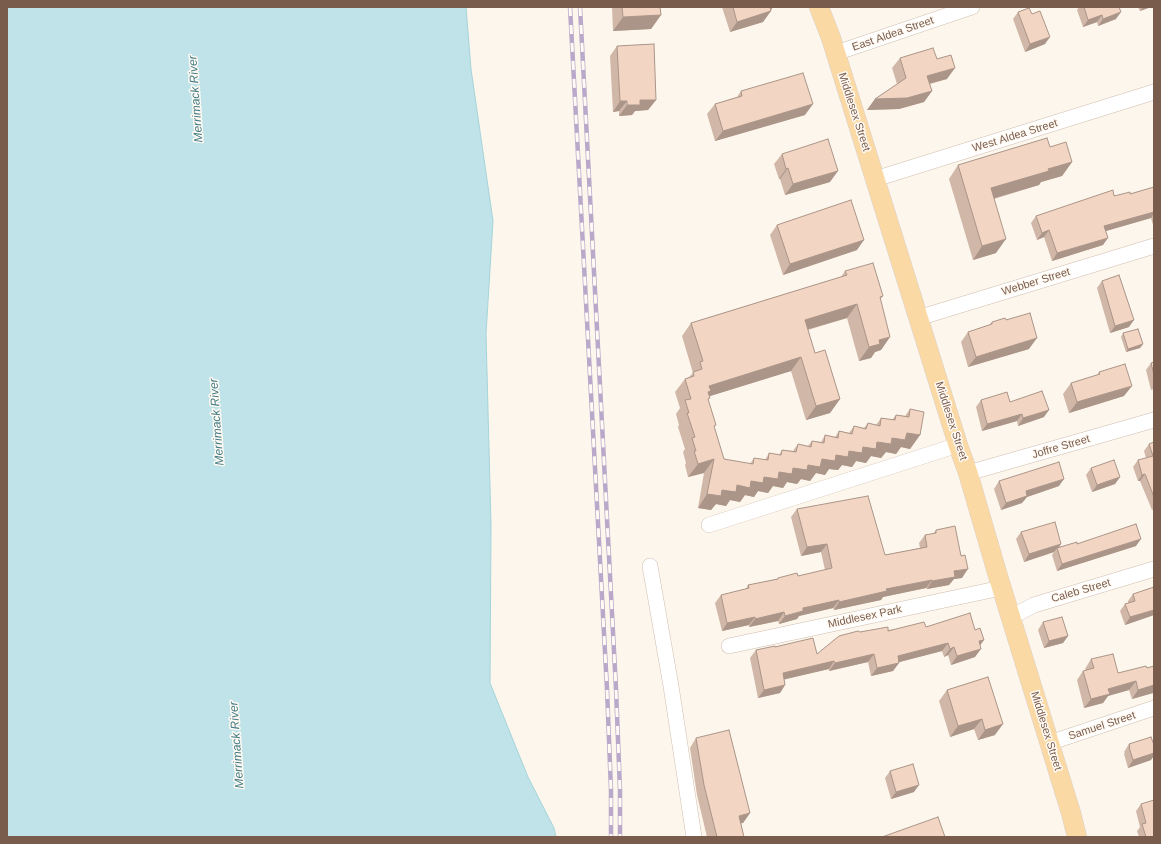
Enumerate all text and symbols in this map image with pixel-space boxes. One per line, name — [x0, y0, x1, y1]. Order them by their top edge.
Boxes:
street label: East Aldea Street — [850, 14, 936, 54]
water label: Merrimack River — [186, 55, 206, 143]
street label: Middlesex Street — [835, 71, 873, 153]
street label: West Aldea Street — [971, 117, 1059, 155]
street label: Webber Street — [1000, 265, 1072, 299]
water label: Merrimack River — [207, 378, 227, 466]
street label: Middlesex Street — [932, 380, 970, 462]
street label: Joffre Street — [1030, 432, 1092, 462]
street label: Caleb Street — [1050, 576, 1112, 606]
street label: Middlesex Park — [827, 603, 903, 631]
street label: Middlesex Street — [1028, 690, 1064, 772]
water label: Merrimack River — [227, 701, 247, 789]
street label: Samuel Street — [1067, 709, 1137, 743]

